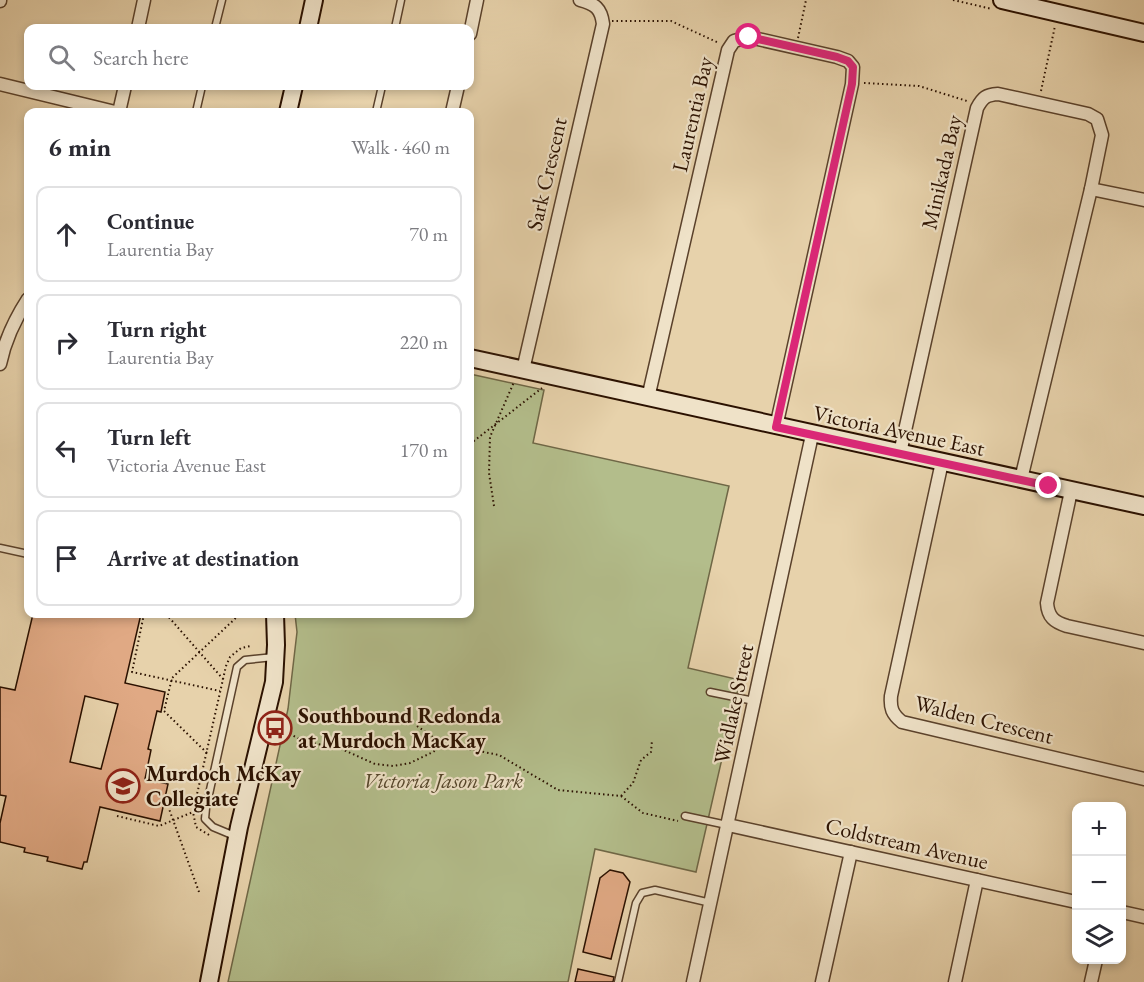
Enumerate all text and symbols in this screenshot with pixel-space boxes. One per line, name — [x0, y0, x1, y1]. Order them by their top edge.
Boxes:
route start — [735, 23, 761, 49]
search box — [24, 24, 474, 90]
icon: search — [45, 41, 78, 74]
text: Search here — [93, 43, 188, 72]
street label: Laurentia Bay — [665, 53, 720, 175]
street label: Minikada Bay — [914, 112, 969, 232]
street label: Sark Crescent — [519, 115, 574, 234]
text: 6 min — [48, 130, 111, 164]
text: Walk · 460 m — [351, 134, 450, 160]
text: Continue — [107, 207, 194, 236]
icon: ahead — [50, 218, 83, 251]
text: 70 m — [409, 221, 448, 247]
text: Laurentia Bay — [107, 236, 214, 262]
text: Turn right — [107, 315, 206, 344]
icon: right — [50, 326, 83, 359]
text: 220 m — [400, 329, 448, 355]
text: Laurentia Bay — [107, 344, 214, 370]
street label: Victoria Avenue East — [810, 398, 987, 463]
text: Turn left — [107, 423, 191, 452]
icon: left — [50, 434, 83, 467]
text: 170 m — [400, 437, 448, 463]
text: Victoria Avenue East — [107, 452, 266, 478]
route end — [1035, 472, 1061, 498]
icon: arrive — [50, 542, 83, 575]
text: Arrive at destination — [107, 544, 299, 573]
street label: Widlake Street — [707, 641, 760, 767]
street label: Walden Crescent — [911, 688, 1056, 751]
place label: Southbound Redonda at Murdoch MacKay — [298, 701, 501, 755]
bus stop icon: Southbound Redonda at Murdoch MacKay — [257, 710, 293, 746]
place label: Murdoch McKay Collegiate — [146, 759, 301, 813]
park label: Victoria Jason Park — [363, 766, 523, 795]
school or university icon: Murdoch McKay Collegiate — [105, 768, 141, 804]
map controls — [1072, 802, 1126, 964]
button: + — [1072, 802, 1126, 856]
street label: Coldstream Avenue — [823, 811, 991, 876]
button: − — [1072, 856, 1126, 910]
button: layers — [1072, 910, 1126, 964]

